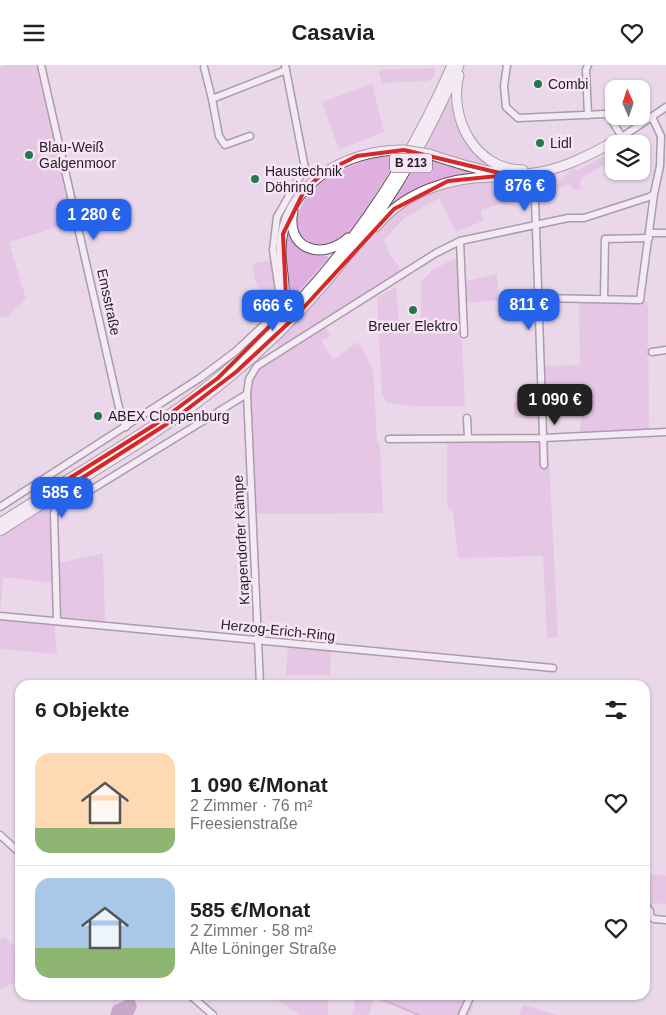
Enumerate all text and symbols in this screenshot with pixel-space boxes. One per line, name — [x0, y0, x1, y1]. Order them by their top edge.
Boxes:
icon: menu — [20, 19, 48, 47]
icon: heart — [618, 19, 646, 47]
text: Casavia — [291, 20, 375, 45]
place label: Combi — [548, 76, 588, 92]
marker: Combi — [532, 78, 544, 90]
north arrow — [605, 80, 650, 125]
map controls — [605, 80, 650, 180]
place label: Lidl — [550, 135, 572, 151]
button: layers — [605, 135, 650, 180]
marker: Lidl — [534, 137, 546, 149]
place label: Blau-Weiß Galgenmoor — [39, 139, 116, 171]
marker: Blau-Weiß Galgenmoor — [23, 149, 35, 161]
road number: B 213 — [390, 154, 432, 173]
place label: Haustechnik Döhring — [265, 163, 343, 195]
pin: 876 € — [490, 169, 560, 212]
marker: Haustechnik Döhring — [249, 173, 261, 185]
text: 876 € — [505, 177, 545, 194]
pin: 1 280 € — [48, 199, 140, 241]
text: 1 280 € — [67, 206, 121, 223]
street label: Emsstraße — [94, 267, 124, 337]
pin: 666 € — [238, 289, 308, 332]
pin: 811 € — [494, 289, 564, 331]
text: 811 € — [509, 296, 549, 313]
text: 666 € — [253, 297, 293, 314]
marker: Breuer Elektro — [407, 304, 419, 316]
place label: Breuer Elektro — [368, 318, 458, 334]
pin: 1 090 € — [509, 383, 601, 426]
text: 1 090 € — [528, 391, 582, 408]
place label: ABEX Cloppenburg — [108, 408, 229, 424]
marker: ABEX Cloppenburg — [92, 410, 104, 422]
street label: Krapendorfer Kämpe — [230, 474, 252, 605]
pin: 585 € — [27, 477, 97, 519]
text: 585 € — [42, 484, 82, 501]
street label: Herzog-Erich-Ring — [220, 616, 336, 644]
icon: filters — [602, 696, 630, 724]
text: 6 Objekte — [35, 698, 130, 721]
icon: home — [75, 773, 135, 833]
text: 1 090 €/Monat — [190, 773, 328, 796]
icon: heart — [602, 789, 630, 817]
text: 2 Zimmer · 76 m² — [190, 797, 313, 814]
text: Freesienstraße — [190, 815, 298, 832]
icon: home — [75, 898, 135, 958]
text: 585 €/Monat — [190, 898, 310, 921]
icon: heart — [602, 914, 630, 942]
text: 2 Zimmer · 58 m² — [190, 922, 313, 939]
text: Alte Löninger Straße — [190, 940, 337, 957]

